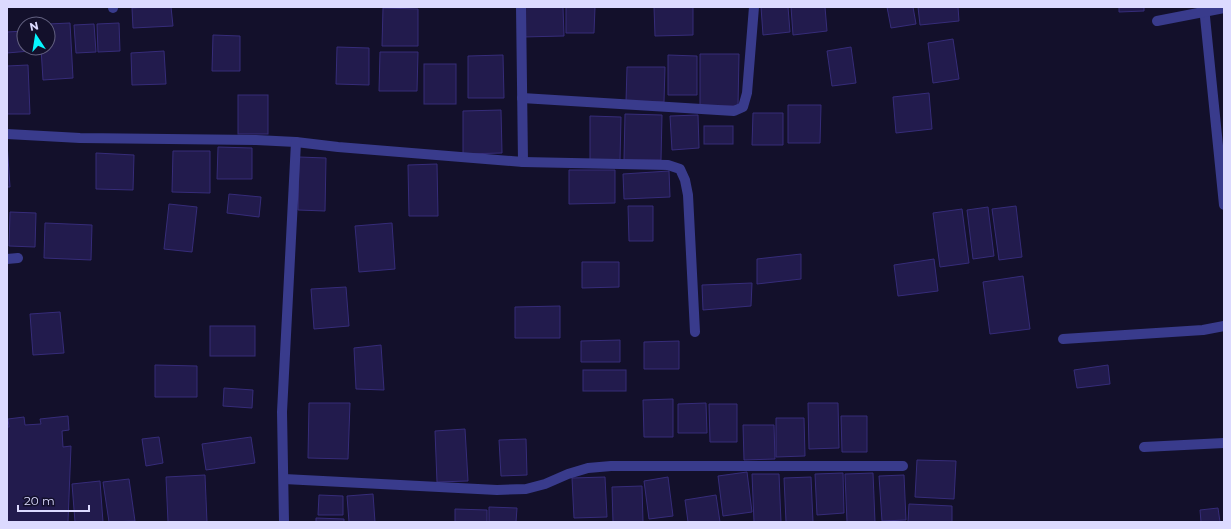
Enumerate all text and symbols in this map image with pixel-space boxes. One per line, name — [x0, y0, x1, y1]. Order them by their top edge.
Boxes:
north arrow — [16, 16, 56, 56]
text: N — [28, 18, 40, 34]
scale bar — [18, 487, 89, 513]
text: 20 m — [24, 493, 55, 508]

